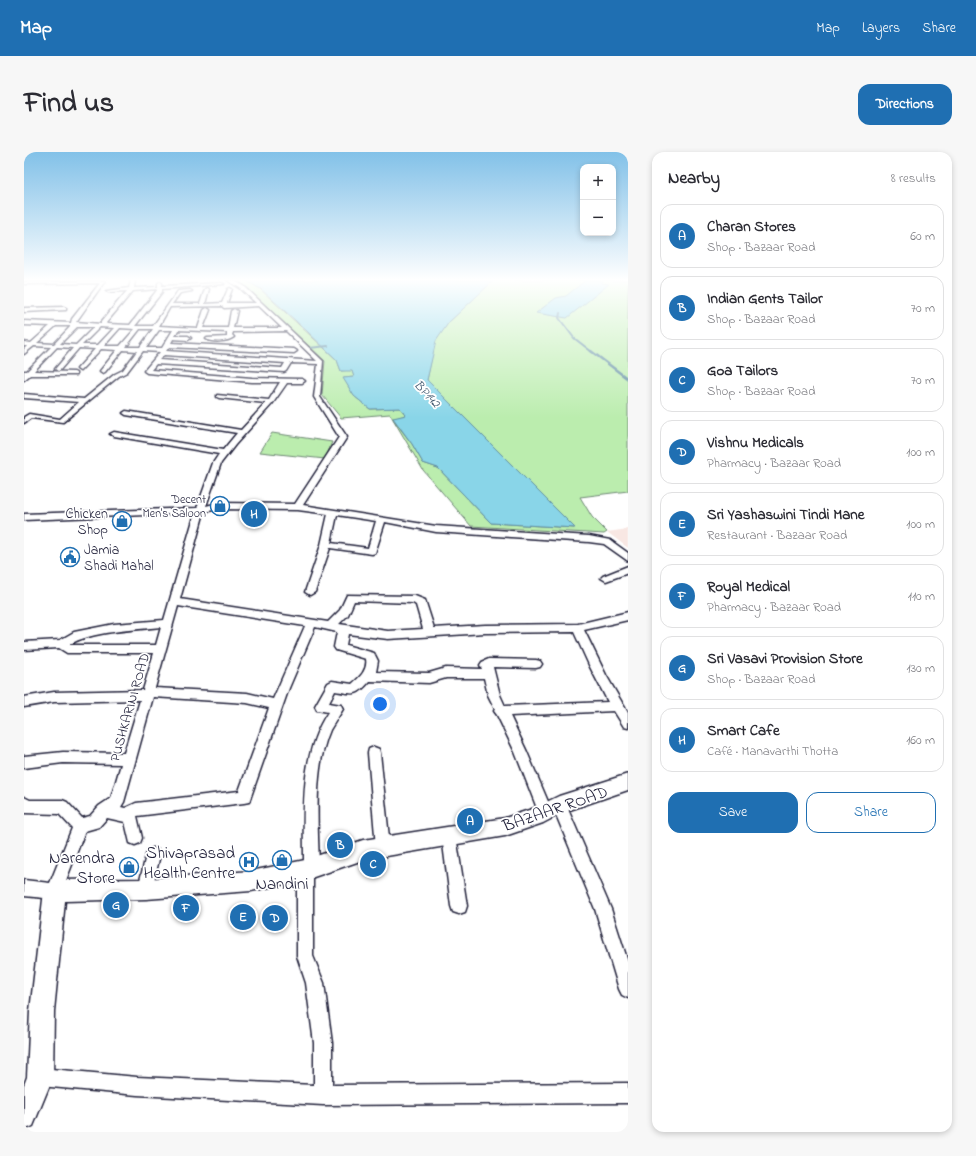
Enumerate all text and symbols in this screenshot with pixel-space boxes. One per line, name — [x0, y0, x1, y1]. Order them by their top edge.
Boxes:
text: Map — [20, 15, 52, 42]
text: Map — [816, 18, 840, 39]
text: Layers — [862, 18, 900, 39]
text: Share — [922, 18, 956, 39]
text: Find us — [24, 84, 114, 125]
button: Directions — [858, 84, 952, 125]
map controls — [580, 164, 616, 236]
button: + — [580, 164, 616, 200]
text: Nearby — [668, 166, 720, 191]
text: 8 results — [891, 169, 936, 188]
button: − — [580, 200, 616, 236]
text: Charan Stores — [707, 216, 796, 238]
text: A — [678, 227, 686, 246]
text: 60 m — [910, 227, 935, 246]
text: Shop · Bazaar Road — [707, 238, 815, 257]
text: Indian Gents Tailor — [707, 288, 823, 310]
text: B — [678, 299, 686, 318]
text: 70 m — [911, 299, 935, 318]
text: Shop · Bazaar Road — [707, 310, 815, 329]
text: Goa Tailors — [707, 360, 778, 382]
text: C — [678, 371, 686, 390]
text: 70 m — [911, 371, 935, 390]
water label: BP142 — [409, 376, 446, 413]
text: Shop · Bazaar Road — [707, 382, 815, 401]
text: Vishnu Medicals — [707, 432, 804, 454]
text: D — [677, 443, 687, 462]
text: 100 m — [906, 443, 935, 462]
text: Pharmacy · Bazaar Road — [707, 454, 841, 473]
place label: Decent Men's Saloon — [142, 491, 206, 523]
shop icon: Decent Men's Saloon — [209, 495, 231, 517]
pin: H — [241, 499, 267, 529]
place label: Chicken Shop — [66, 504, 108, 541]
text: Sri Yashaswini Tindi Mane — [707, 504, 865, 526]
shop icon: Chicken Shop — [111, 510, 133, 532]
text: E — [678, 515, 686, 534]
text: 100 m — [906, 515, 935, 534]
text: Restaurant · Bazaar Road — [707, 526, 847, 545]
place label: Jamia Shadi Mahal — [84, 540, 154, 577]
public building icon: Jamia Shadi Mahal — [59, 546, 81, 568]
text: Royal Medical — [707, 576, 790, 598]
text: F — [678, 587, 686, 606]
text: 110 m — [908, 587, 935, 606]
text: Pharmacy · Bazaar Road — [707, 598, 841, 617]
text: Sri Vasavi Provision Store — [707, 648, 863, 670]
street label: PUSHKARINI ROAD — [105, 651, 156, 764]
text: G — [678, 659, 686, 678]
text: 130 m — [907, 659, 935, 678]
text: Shop · Bazaar Road — [707, 670, 815, 689]
your location — [370, 694, 390, 714]
text: Smart Cafe — [707, 720, 780, 742]
text: H — [678, 731, 686, 750]
text: 160 m — [906, 731, 935, 750]
text: Café · Manavarthi Thotta — [707, 742, 838, 761]
street label: BAZAAR ROAD — [499, 780, 611, 839]
button: Save — [668, 792, 798, 833]
button: Share — [806, 792, 936, 833]
pin: A — [457, 806, 483, 836]
pin: B — [327, 830, 353, 860]
place label: Shivaprasad Health Centre — [144, 841, 235, 886]
place label: Narendra Store — [49, 846, 115, 891]
shop icon: Nandini — [271, 849, 293, 871]
pin: C — [360, 849, 386, 879]
hospital icon: Shivaprasad Health Centre — [238, 851, 260, 873]
shop icon: Narendra Store — [118, 856, 140, 878]
place label: Nandini — [255, 872, 309, 897]
pin: G — [103, 890, 129, 920]
pin: F — [173, 893, 199, 923]
pin: E — [230, 902, 256, 932]
pin: D — [262, 903, 288, 933]

